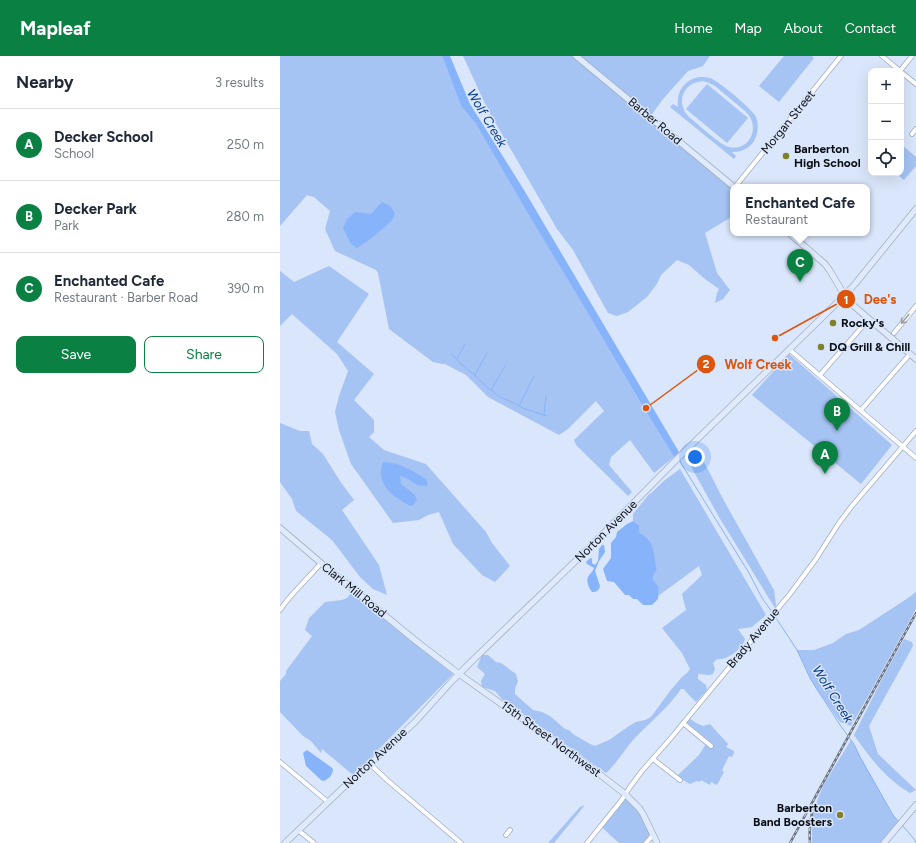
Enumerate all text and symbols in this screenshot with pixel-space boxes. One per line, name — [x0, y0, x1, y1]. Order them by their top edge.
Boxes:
text: Mapleaf — [20, 17, 91, 40]
text: Home — [674, 20, 713, 37]
text: Map — [735, 20, 762, 37]
text: About — [784, 20, 823, 37]
text: Contact — [845, 20, 896, 37]
map controls — [868, 68, 904, 176]
button: + — [868, 68, 904, 104]
text: Nearby — [16, 72, 74, 92]
text: 3 results — [215, 75, 264, 90]
water label: Wolf Creek — [464, 86, 510, 150]
street label: Morgan Street — [758, 87, 818, 157]
street label: Barber Road — [625, 95, 685, 147]
button: − — [868, 104, 904, 140]
text: Decker School — [54, 128, 153, 146]
text: A — [24, 137, 34, 152]
text: 250 m — [227, 137, 264, 152]
button: locate — [868, 140, 904, 176]
place label: Barberton High School — [794, 142, 861, 170]
text: School — [54, 146, 94, 161]
marker: Barberton High School — [781, 151, 791, 161]
popup — [730, 184, 870, 236]
text: Enchanted Cafe — [745, 194, 855, 212]
text: Decker Park — [54, 200, 137, 218]
text: B — [25, 209, 33, 224]
text: 280 m — [226, 209, 264, 224]
text: Restaurant — [745, 212, 808, 227]
text: Park — [54, 218, 79, 233]
pin: C — [787, 249, 813, 282]
text: Enchanted Cafe — [54, 272, 164, 290]
text: C — [24, 281, 34, 296]
text: 390 m — [227, 281, 264, 296]
callout: Dee's — [836, 287, 904, 312]
text: Restaurant · Barber Road — [54, 290, 198, 305]
text: Dee's — [864, 292, 896, 307]
text: 1 — [843, 293, 849, 307]
one-way arrow — [901, 314, 909, 325]
place label: Rocky's — [841, 316, 885, 330]
marker: Rocky's — [828, 318, 838, 328]
button: Save — [16, 336, 136, 373]
button: Share — [144, 336, 264, 373]
place label: DQ Grill & Chill — [829, 340, 910, 354]
marker: DQ Grill & Chill — [816, 342, 826, 352]
callout: Wolf Creek — [696, 352, 799, 377]
text: 2 — [703, 357, 710, 371]
text: Wolf Creek — [725, 357, 791, 372]
pin: B — [824, 398, 850, 431]
pin: A — [812, 441, 838, 474]
your location — [685, 447, 705, 467]
street label: Norton Avenue — [572, 497, 640, 565]
street label: Clark Mill Road — [319, 560, 389, 620]
street label: Brady Avenue — [724, 605, 783, 671]
water label: Wolf Creek — [809, 663, 857, 726]
street label: 15th Street Northwest — [498, 698, 604, 780]
street label: Norton Avenue — [340, 725, 410, 791]
place label: Barberton Band Boosters — [753, 801, 832, 829]
marker: Barberton Band Boosters — [835, 810, 845, 820]

